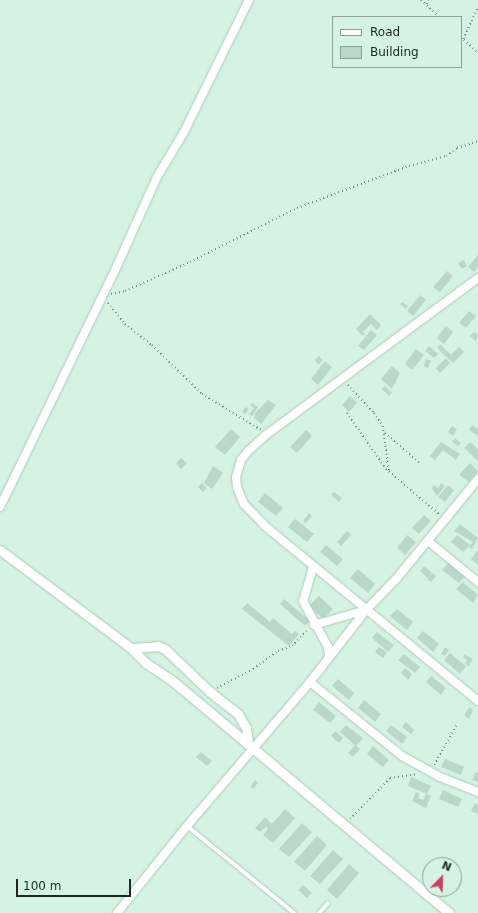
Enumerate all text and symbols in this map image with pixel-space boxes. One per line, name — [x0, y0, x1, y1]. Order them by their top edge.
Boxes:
legend — [332, 16, 462, 68]
text: Road — [370, 25, 400, 39]
text: Building — [370, 45, 419, 59]
north arrow — [422, 857, 462, 897]
text: N — [440, 859, 453, 874]
scale bar — [18, 871, 133, 897]
text: 100 m — [23, 879, 61, 893]

